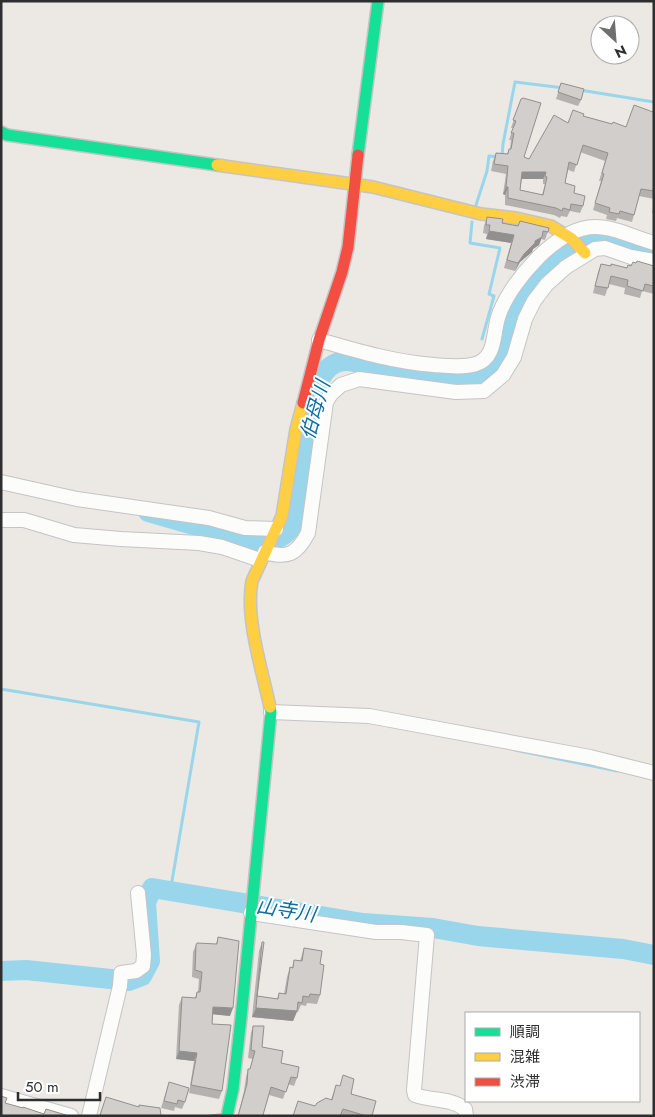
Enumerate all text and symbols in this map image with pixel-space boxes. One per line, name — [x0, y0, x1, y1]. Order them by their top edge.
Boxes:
north arrow — [590, 15, 640, 65]
text: N — [611, 40, 630, 63]
water label: 伯母川 — [293, 375, 338, 443]
water label: 山寺川 — [254, 891, 320, 930]
legend — [465, 1012, 640, 1102]
text: 順調 — [510, 1021, 540, 1043]
text: 混雑 — [510, 1046, 540, 1068]
scale bar — [18, 1070, 100, 1102]
text: 渋滞 — [510, 1071, 540, 1093]
text: 50 m — [25, 1076, 59, 1098]

